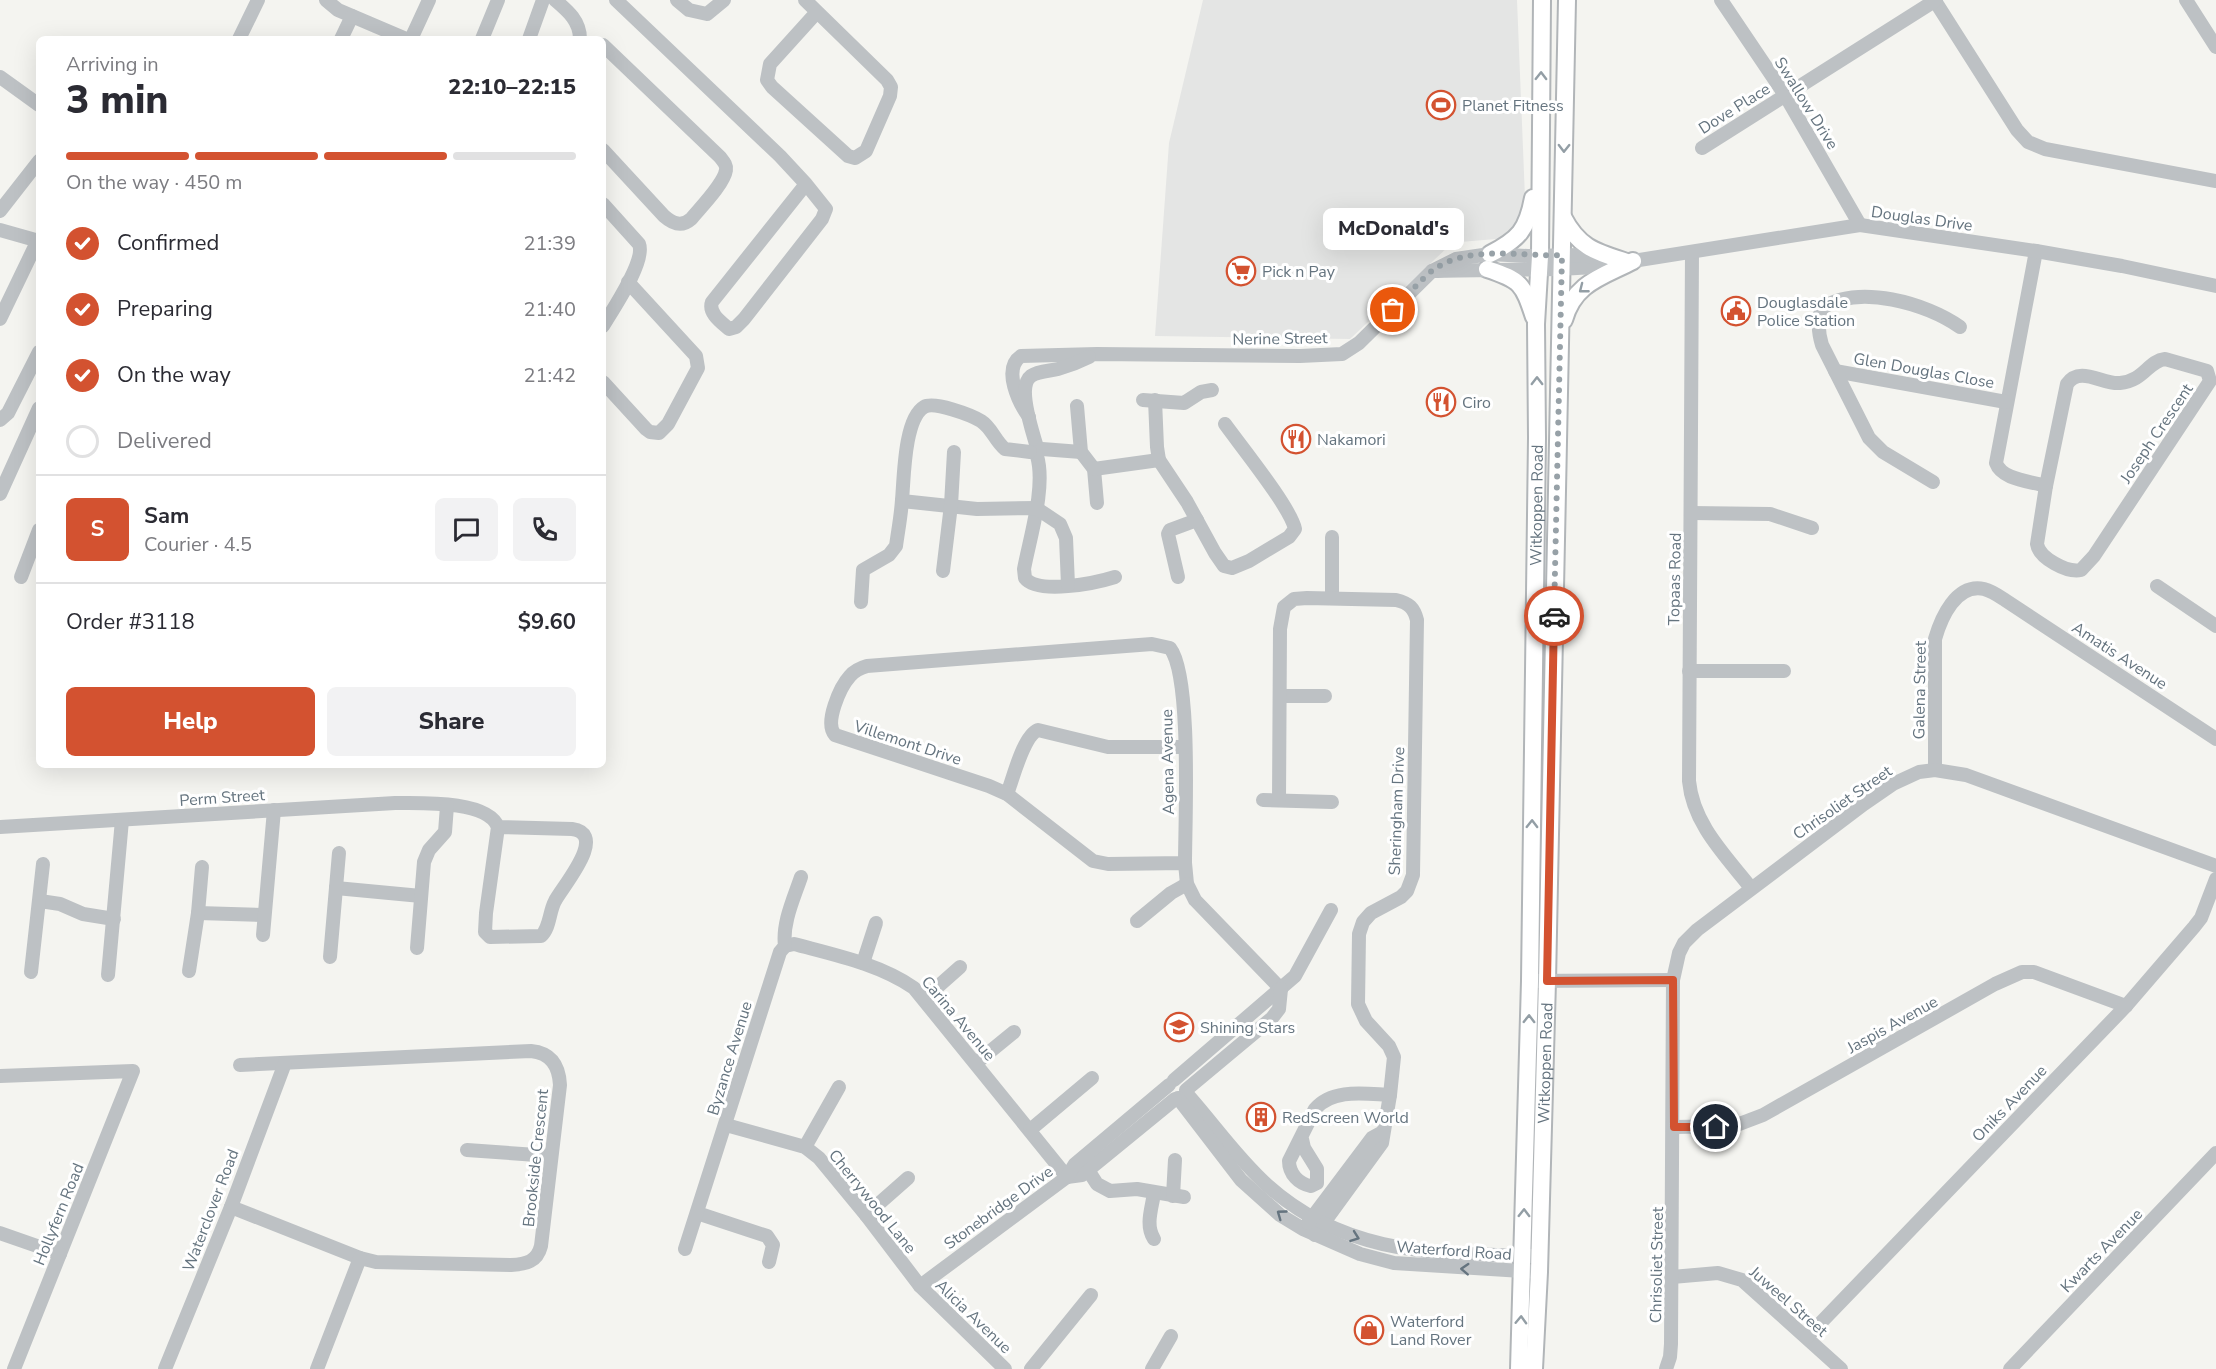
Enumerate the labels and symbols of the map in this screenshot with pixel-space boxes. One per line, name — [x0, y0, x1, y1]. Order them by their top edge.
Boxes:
street label: Swallow Drive — [1769, 53, 1843, 154]
one-way arrow — [1535, 71, 1547, 80]
street label: Dove Place — [1695, 78, 1774, 140]
sports icon: Planet Fitness — [1425, 89, 1457, 121]
place label: Planet Fitness — [1462, 95, 1564, 117]
one-way arrow — [1558, 144, 1570, 153]
street label: Douglas Drive — [1870, 201, 1974, 237]
callout: McDonald's — [1322, 208, 1464, 250]
supermarket icon: Pick n Pay — [1225, 255, 1257, 287]
place label: Pick n Pay — [1262, 261, 1336, 283]
one-way arrow — [1579, 282, 1590, 293]
pin — [1367, 284, 1418, 335]
place label: Douglasdale Police Station — [1757, 292, 1855, 332]
public building icon: Douglasdale Police Station — [1720, 295, 1752, 327]
street label: Nerine Street — [1232, 327, 1328, 351]
street label: Glen Douglas Close — [1852, 348, 1996, 394]
one-way arrow — [1530, 376, 1543, 385]
street label: Joseph Crescent — [2115, 379, 2199, 489]
restaurant icon: Ciro — [1425, 386, 1457, 418]
place label: Ciro — [1462, 392, 1491, 414]
restaurant icon: Nakamori — [1280, 423, 1312, 455]
place label: Nakamori — [1317, 429, 1386, 451]
street label: Witkoppen Road — [1525, 444, 1549, 566]
street label: Topaas Road — [1663, 533, 1687, 626]
courier — [1524, 586, 1584, 646]
street label: Amatis Avenue — [2068, 617, 2171, 695]
street label: Galena Street — [1908, 640, 1932, 740]
street label: Agena Avenue — [1156, 709, 1180, 815]
street label: Villemont Drive — [850, 715, 964, 771]
street label: Sheringham Drive — [1384, 746, 1410, 876]
street label: Chrisoliet Street — [1789, 760, 1897, 845]
street label: Perm Street — [179, 784, 266, 812]
one-way arrow — [1526, 819, 1538, 828]
street label: Carina Avenue — [916, 972, 1000, 1066]
street label: Jaspis Avenue — [1842, 991, 1942, 1059]
street label: Byzance Avenue — [702, 999, 758, 1118]
street label: Witkoppen Road — [1533, 1002, 1558, 1124]
school or university icon: Shining Stars — [1163, 1011, 1195, 1043]
one-way arrow — [1523, 1014, 1535, 1023]
place label: Shining Stars — [1200, 1017, 1295, 1039]
street label: Oniks Avenue — [1967, 1060, 2052, 1147]
street label: Brookside Crescent — [518, 1088, 554, 1228]
building icon: RedScreen World — [1245, 1101, 1277, 1133]
pin — [1690, 1101, 1741, 1152]
place label: RedScreen World — [1282, 1107, 1409, 1129]
street label: Cherrywood Lane — [823, 1145, 921, 1258]
street label: Waterclover Road — [177, 1146, 244, 1275]
street label: Hollyfern Road — [28, 1160, 89, 1269]
street label: Stonebridge Drive — [940, 1161, 1058, 1255]
street label: Kwarts Avenue — [2056, 1204, 2148, 1298]
street label: Chrisoliet Street — [1645, 1206, 1669, 1323]
one-way arrow — [1518, 1209, 1531, 1218]
one-way arrow — [1276, 1210, 1287, 1221]
one-way arrow — [1349, 1230, 1360, 1243]
street label: Waterford Road — [1395, 1236, 1512, 1266]
street label: Juweel Street — [1744, 1261, 1832, 1342]
one-way arrow — [1460, 1262, 1469, 1275]
street label: Alicia Avenue — [930, 1275, 1016, 1359]
place label: Waterford Land Rover — [1390, 1311, 1472, 1351]
shop icon: Waterford Land Rover — [1353, 1314, 1385, 1346]
one-way arrow — [1515, 1316, 1528, 1325]

